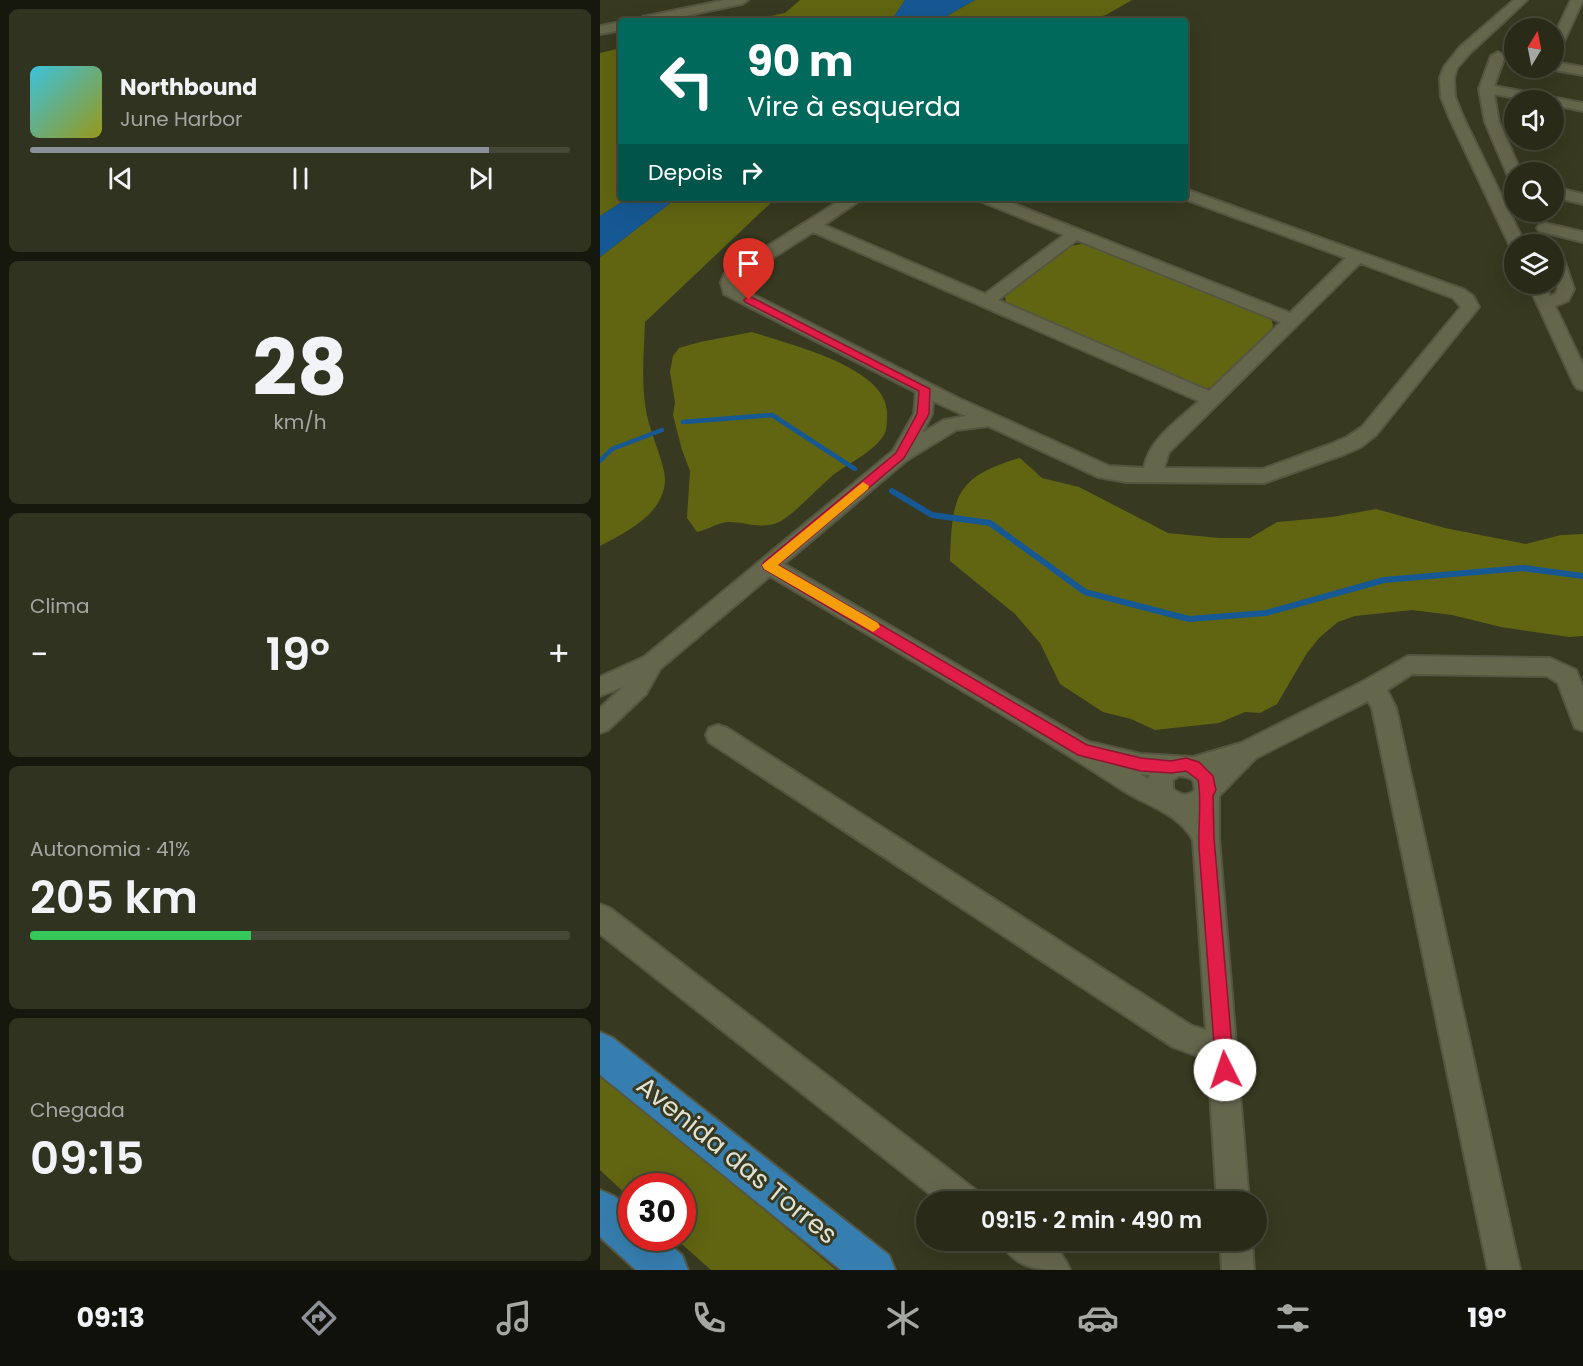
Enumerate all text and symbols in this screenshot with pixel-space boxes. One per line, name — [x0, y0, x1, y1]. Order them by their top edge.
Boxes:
north arrow — [1504, 18, 1564, 78]
map controls — [1504, 18, 1564, 294]
text: 90 m — [747, 32, 854, 91]
icon: left — [648, 42, 726, 120]
text: Northbound — [120, 72, 257, 103]
text: Vire à esquerda — [747, 88, 961, 125]
button: sound — [1504, 90, 1564, 150]
text: June Harbor — [120, 105, 243, 133]
icon: right — [735, 156, 768, 189]
text: Depois — [648, 157, 723, 188]
icon: previous — [104, 162, 137, 195]
icon: pause — [284, 162, 317, 195]
icon: next — [464, 162, 497, 195]
button: search — [1504, 162, 1564, 222]
button: layers — [1504, 234, 1564, 294]
pin — [723, 238, 774, 300]
icon: arrive — [732, 247, 765, 280]
text: 28 — [252, 313, 348, 422]
text: km/h — [273, 408, 327, 436]
text: Clima — [30, 592, 89, 620]
text: 19° — [266, 623, 330, 686]
text: − — [30, 631, 48, 678]
text: + — [547, 631, 570, 678]
text: Autonomia · 41% — [30, 835, 190, 863]
text: 205 km — [30, 866, 198, 929]
position arrow — [1193, 1038, 1257, 1102]
street label: Avenida das Torres — [629, 1068, 845, 1252]
text: Chegada — [30, 1096, 125, 1124]
text: 09:15 — [30, 1127, 144, 1190]
speed limit sign: 30 — [618, 1173, 696, 1251]
text: 09:15 · 2 min · 490 m — [981, 1205, 1202, 1236]
icon: directions — [298, 1297, 340, 1339]
icon: music — [493, 1297, 535, 1339]
icon: phone — [688, 1297, 730, 1339]
icon: climate — [882, 1297, 924, 1339]
icon: car — [1077, 1297, 1119, 1339]
icon: filters — [1272, 1297, 1314, 1339]
text: 09:13 — [76, 1299, 145, 1336]
text: 19° — [1467, 1299, 1506, 1336]

